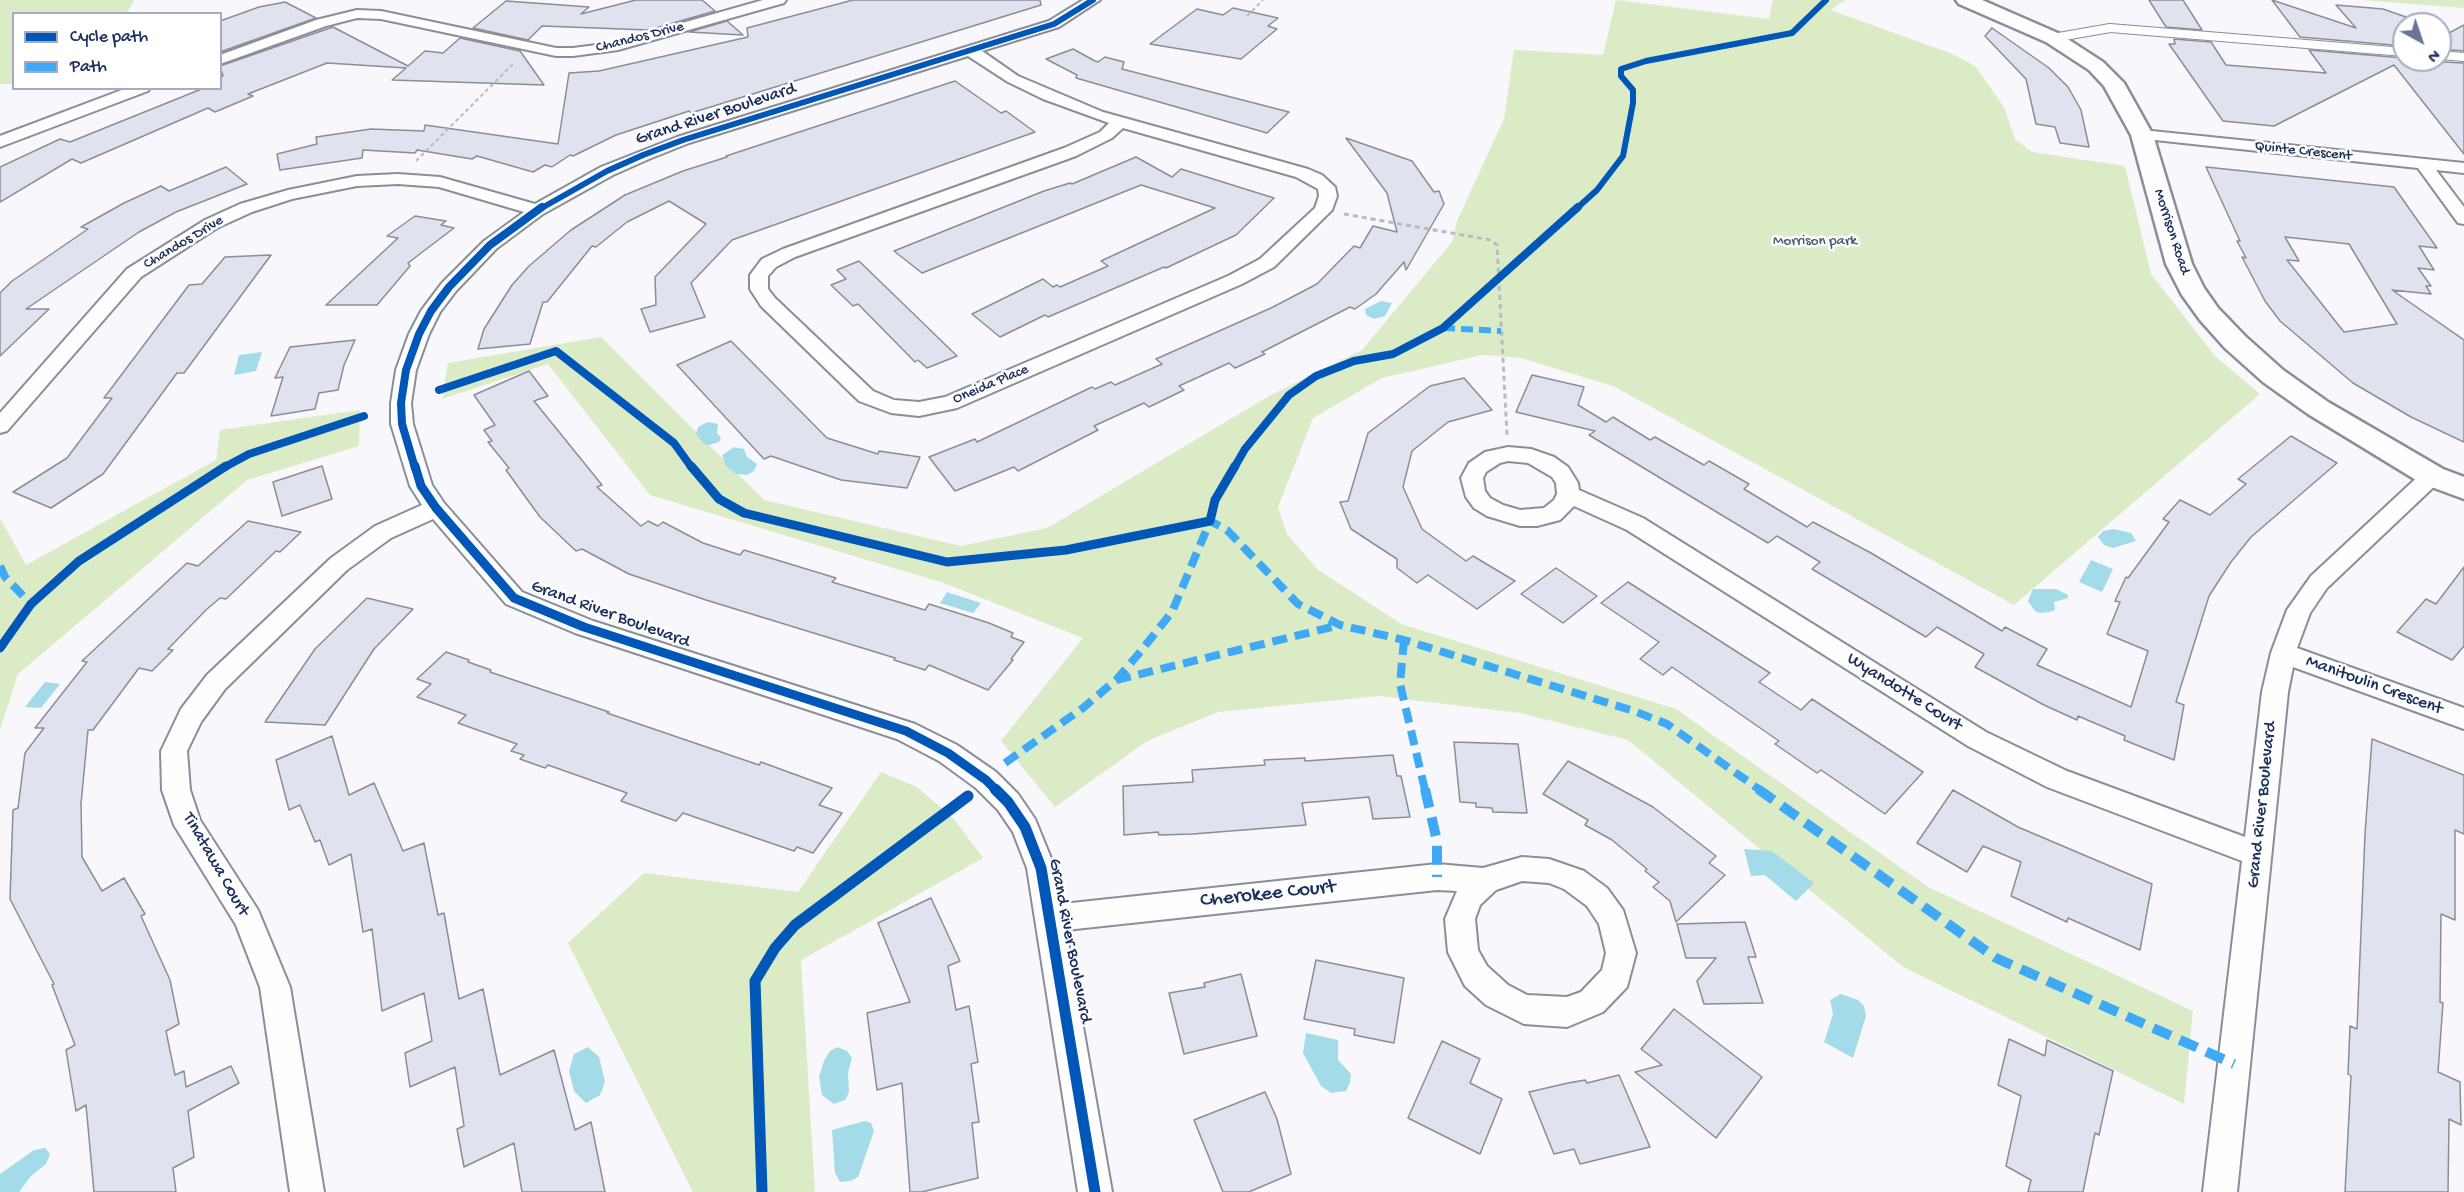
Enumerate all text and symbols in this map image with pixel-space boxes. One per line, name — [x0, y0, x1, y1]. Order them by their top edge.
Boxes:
legend — [12, 12, 222, 90]
north arrow — [2392, 12, 2452, 72]
street label: Chandos Drive — [594, 18, 686, 58]
text: Cycle path — [70, 27, 148, 48]
text: N — [2423, 44, 2443, 65]
text: Path — [70, 57, 107, 78]
street label: Grand River Boulevard — [633, 79, 799, 151]
street label: Quinte Crescent — [2253, 138, 2353, 166]
street label: Morrison Road — [2149, 187, 2193, 277]
street label: Chandos Drive — [141, 212, 227, 274]
park label: Morrison park — [1773, 233, 1857, 251]
street label: Oneida Place — [950, 361, 1032, 409]
street label: Grand River Boulevard — [528, 576, 692, 654]
street label: Wyandotte Court — [1842, 649, 1966, 737]
street label: Manitoulin Crescent — [2303, 651, 2445, 721]
street label: Grand River Boulevard — [2244, 721, 2282, 889]
street label: Tinatawa Court — [177, 809, 253, 921]
street label: Grand River Boulevard — [1042, 857, 1096, 1025]
street label: Cherokee Court — [1199, 875, 1337, 915]

